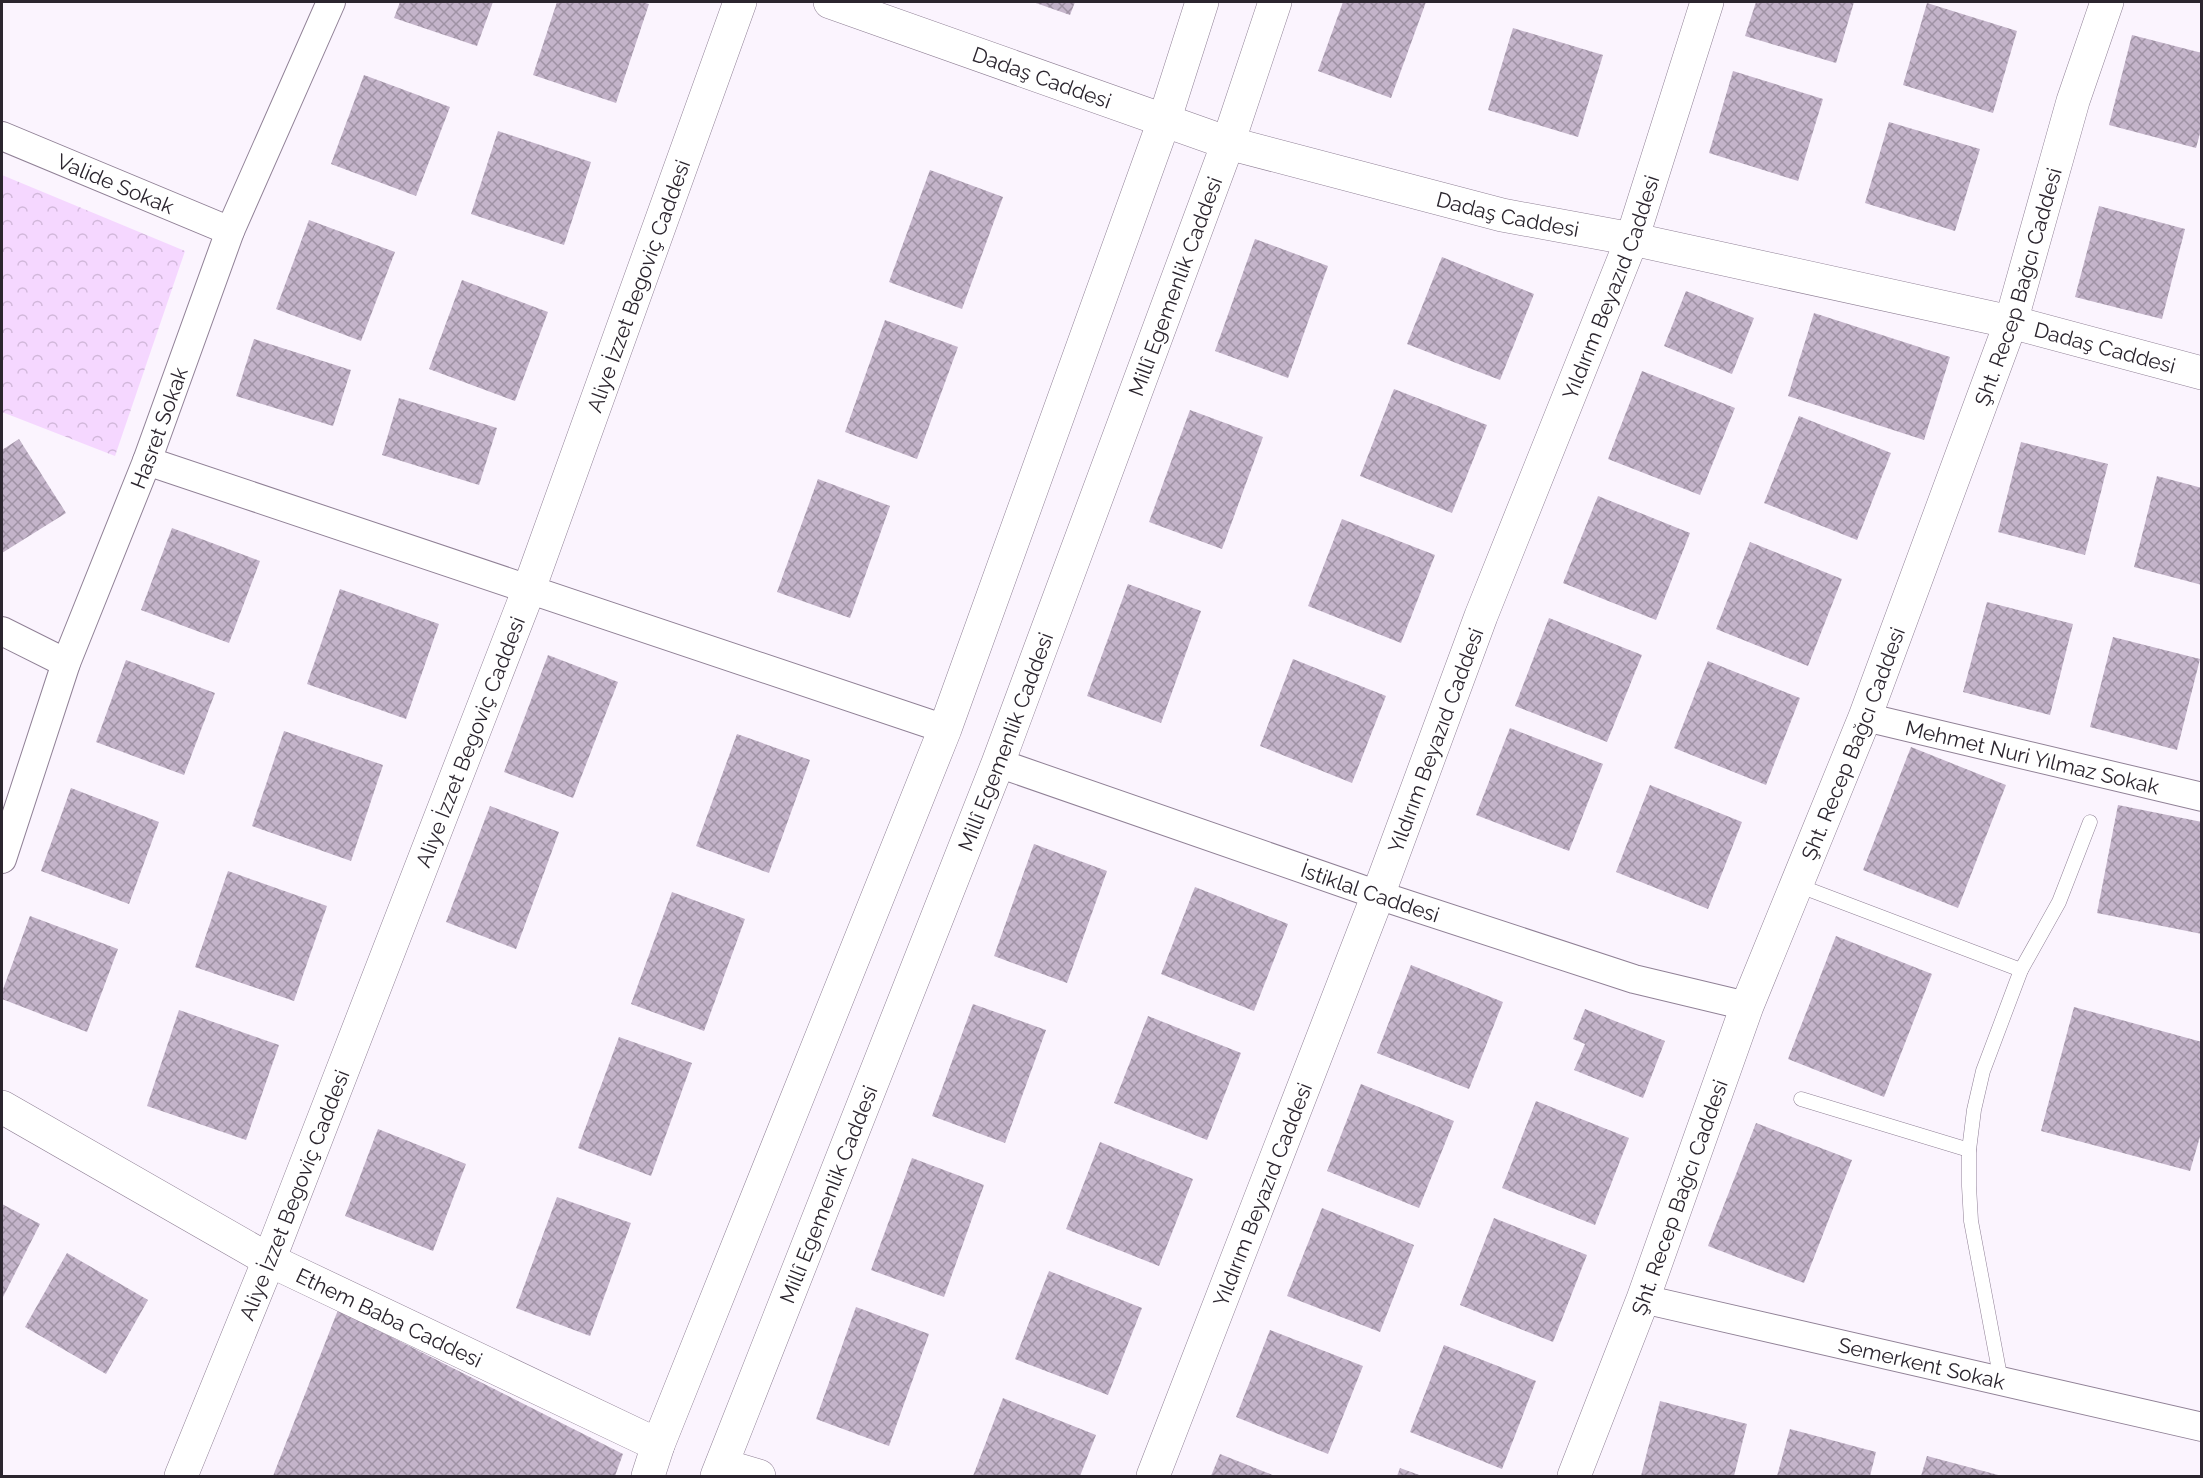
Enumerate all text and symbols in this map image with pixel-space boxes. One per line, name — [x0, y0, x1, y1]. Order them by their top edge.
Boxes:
street label: Dadaş Caddesi — [969, 41, 1115, 113]
street label: Valide Sokak — [53, 148, 178, 219]
street label: Aliye İzzet Begoviç Caddesi — [581, 156, 695, 416]
street label: Şht. Recep Bağcı Caddesi — [1969, 165, 2066, 409]
street label: Yıldırım Beyazıd Caddesi — [1557, 172, 1664, 403]
street label: Millî Egemenlik Caddesi — [1123, 173, 1227, 399]
street label: Dadaş Caddesi — [1434, 186, 1581, 241]
street label: Dadaş Caddesi — [2031, 316, 2178, 378]
street label: Hasret Sokak — [125, 364, 192, 492]
street label: Aliye İzzet Begoviç Caddesi — [410, 613, 530, 871]
street label: Yıldırım Beyazıd Caddesi — [1382, 624, 1488, 856]
street label: Şht. Recep Bağcı Caddesi — [1796, 624, 1910, 863]
street label: Millî Egemenlik Caddesi — [952, 629, 1058, 854]
street label: Mehmet Nuri Yılmaz Sokak — [1903, 715, 2162, 799]
street label: İstiklal Caddesi — [1298, 857, 1443, 927]
street label: Aliye İzzet Begoviç Caddesi — [233, 1066, 354, 1324]
street label: Şht. Recep Bağcı Caddesi — [1626, 1076, 1732, 1318]
street label: Yıldırım Beyazıd Caddesi — [1207, 1079, 1317, 1310]
street label: Millî Egemenlik Caddesi — [774, 1082, 882, 1307]
street label: Ethem Baba Caddesi — [292, 1262, 486, 1372]
street label: Semerkent Sokak — [1836, 1332, 2008, 1394]

